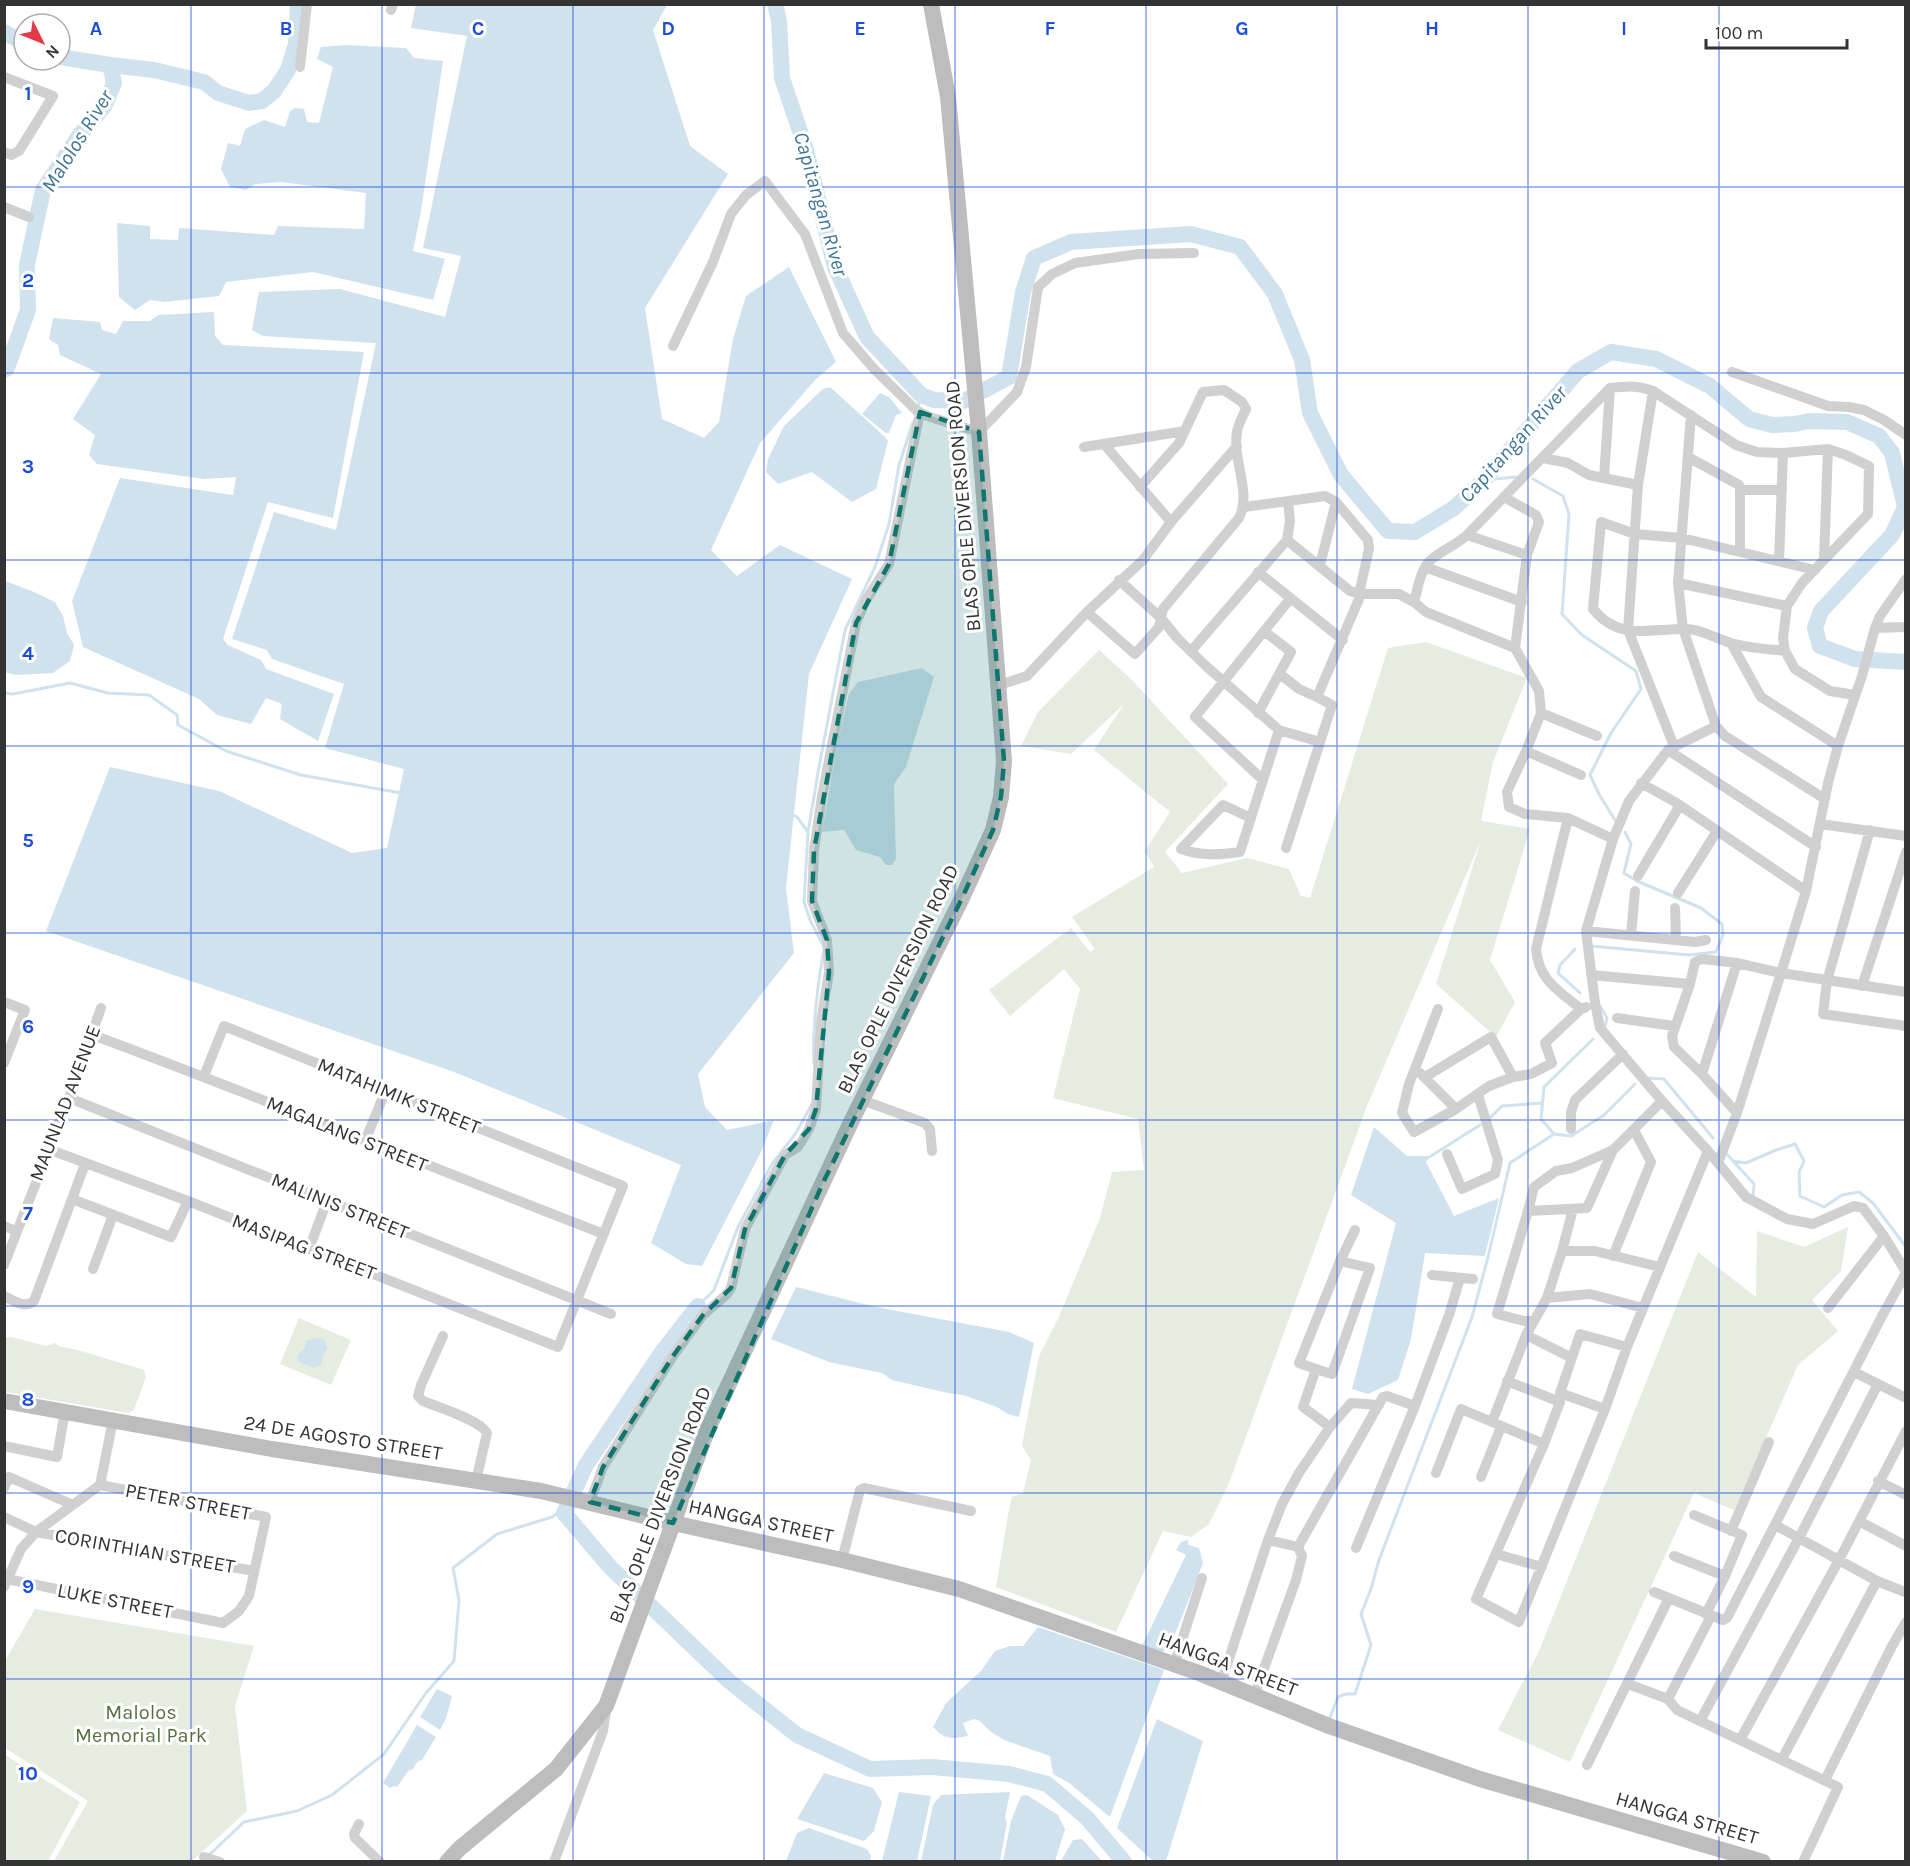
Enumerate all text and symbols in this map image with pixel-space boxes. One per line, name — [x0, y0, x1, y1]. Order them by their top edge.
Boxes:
north arrow — [12, 12, 72, 72]
scale bar — [1706, 12, 1847, 50]
text: A — [90, 17, 103, 40]
text: B — [280, 17, 292, 40]
text: C — [472, 17, 484, 40]
text: D — [661, 17, 675, 40]
text: E — [854, 17, 866, 40]
text: F — [1045, 17, 1056, 40]
text: G — [1235, 17, 1249, 40]
text: H — [1425, 17, 1439, 40]
text: I — [1621, 17, 1627, 40]
text: 100 m — [1715, 22, 1763, 44]
text: N — [42, 41, 63, 63]
text: 1 — [24, 82, 32, 105]
water label: Malolos River — [36, 85, 118, 197]
water label: Capitangan River — [789, 129, 853, 280]
text: 2 — [22, 269, 34, 292]
street label: BLAS OPLE DIVERSION ROAD — [941, 380, 985, 632]
water label: Capitangan River — [1454, 380, 1572, 507]
text: 3 — [22, 455, 34, 478]
text: 4 — [22, 642, 34, 665]
text: 5 — [22, 829, 34, 852]
street label: BLAS OPLE DIVERSION ROAD — [832, 861, 964, 1097]
text: 6 — [22, 1015, 34, 1038]
street label: MAUNLAD AVENUE — [25, 1022, 105, 1184]
street label: MATAHIMIK STREET — [314, 1053, 484, 1139]
street label: MAGALANG STREET — [263, 1091, 431, 1177]
street label: MALINIS STREET — [268, 1168, 412, 1244]
text: 7 — [23, 1202, 33, 1225]
street label: MASIPAG STREET — [229, 1209, 379, 1285]
street label: BLAS OPLE DIVERSION ROAD — [604, 1383, 716, 1627]
text: 8 — [22, 1388, 34, 1411]
street label: 24 DE AGOSTO STREET — [242, 1411, 444, 1465]
street label: PETER STREET — [123, 1479, 253, 1525]
street label: HANGGA STREET — [687, 1494, 835, 1548]
street label: CORINTHIAN STREET — [53, 1524, 237, 1578]
text: 9 — [22, 1575, 34, 1598]
street label: LUKE STREET — [55, 1579, 175, 1623]
street label: HANGGA STREET — [1155, 1627, 1301, 1701]
park label: Malolos Memorial Park — [75, 1701, 207, 1747]
text: 10 — [18, 1762, 38, 1785]
street label: HANGGA STREET — [1613, 1787, 1761, 1849]

